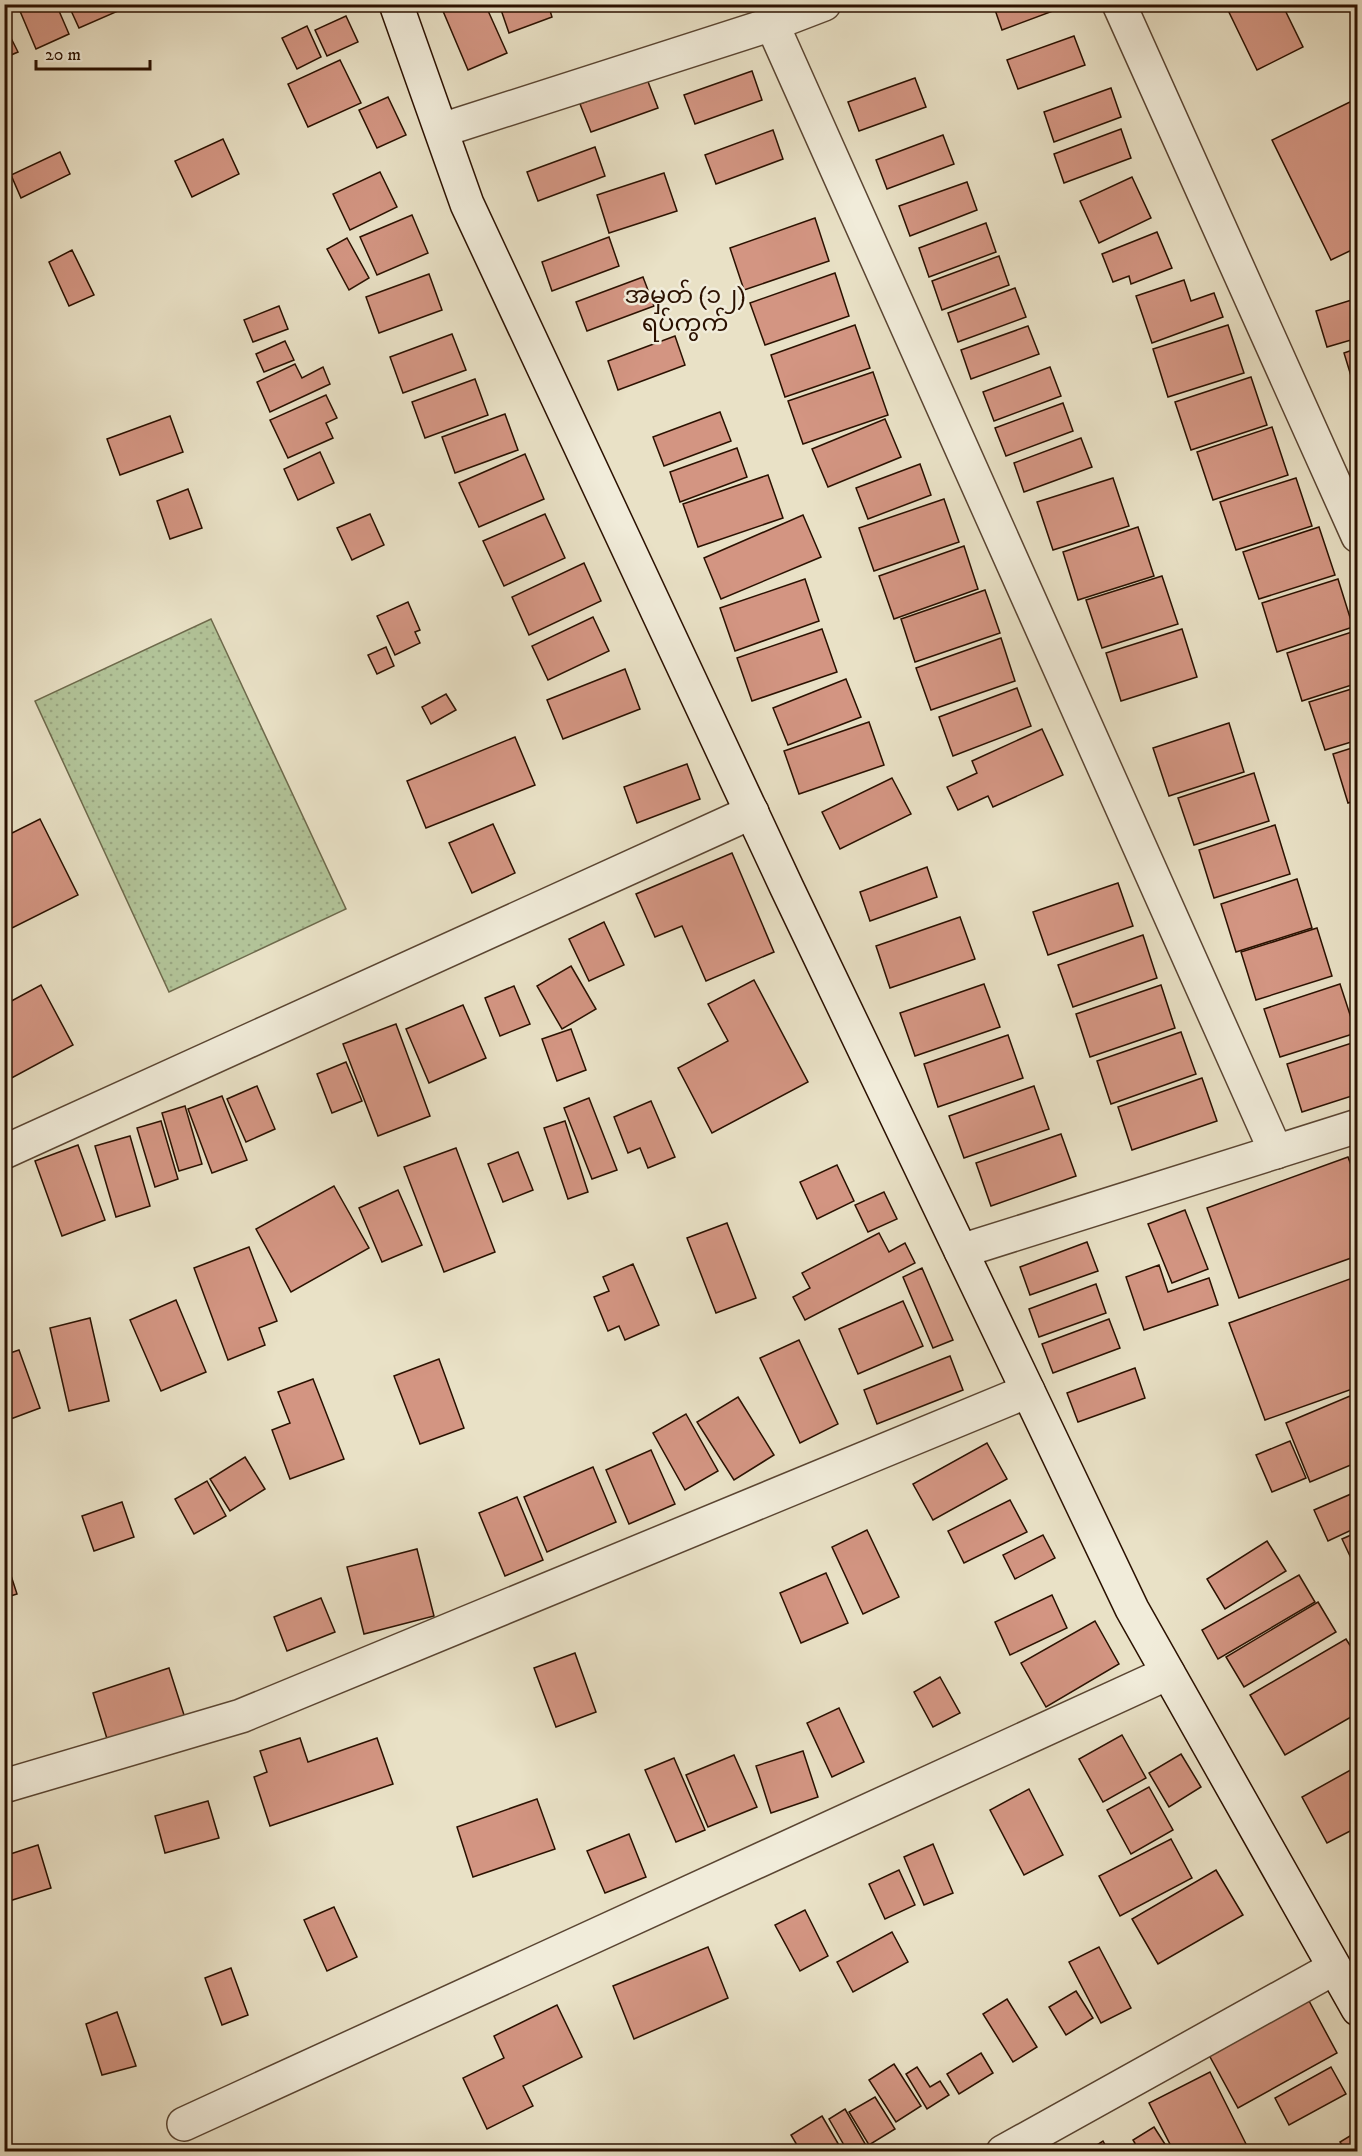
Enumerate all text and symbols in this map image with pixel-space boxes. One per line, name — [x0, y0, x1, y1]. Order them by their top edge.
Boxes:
scale bar — [36, 33, 150, 71]
text: 20 m — [45, 44, 81, 66]
district label: အမှတ် (၁၂) ရပ်ကွက် — [624, 279, 746, 342]

